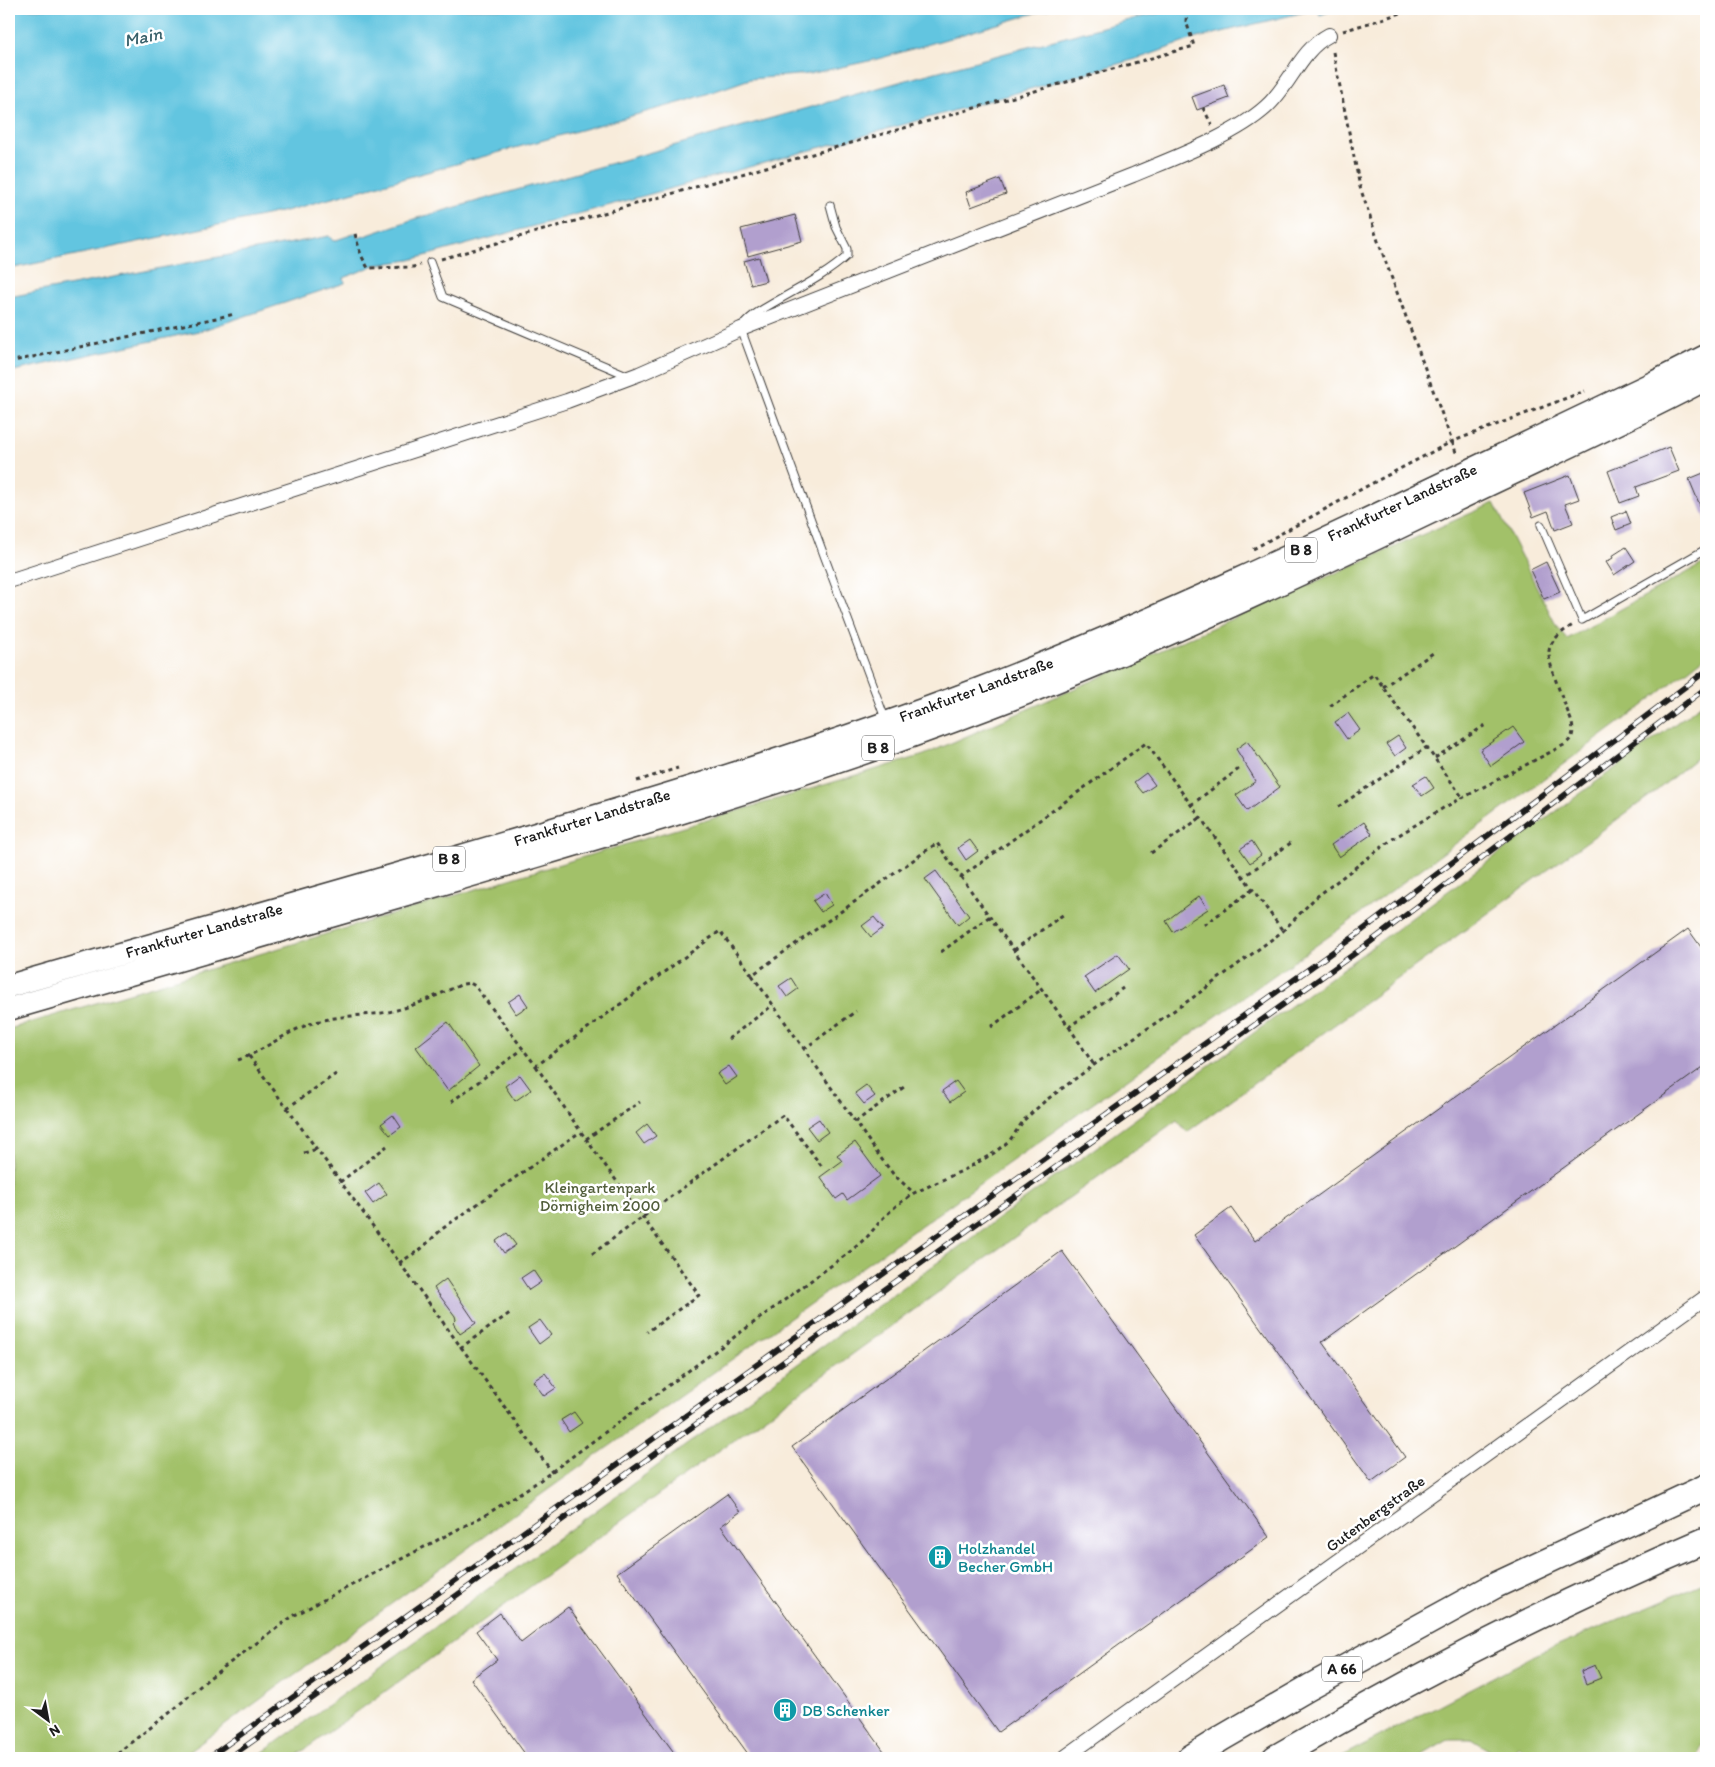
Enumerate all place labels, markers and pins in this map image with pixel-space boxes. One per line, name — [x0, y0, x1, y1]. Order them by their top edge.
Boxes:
place label: Holzhandel Becher GmbH — [958, 1539, 1053, 1576]
building icon: Holzhandel Becher GmbH — [927, 1544, 953, 1570]
building icon: DB Schenker — [772, 1697, 798, 1723]
place label: DB Schenker — [802, 1701, 890, 1720]

